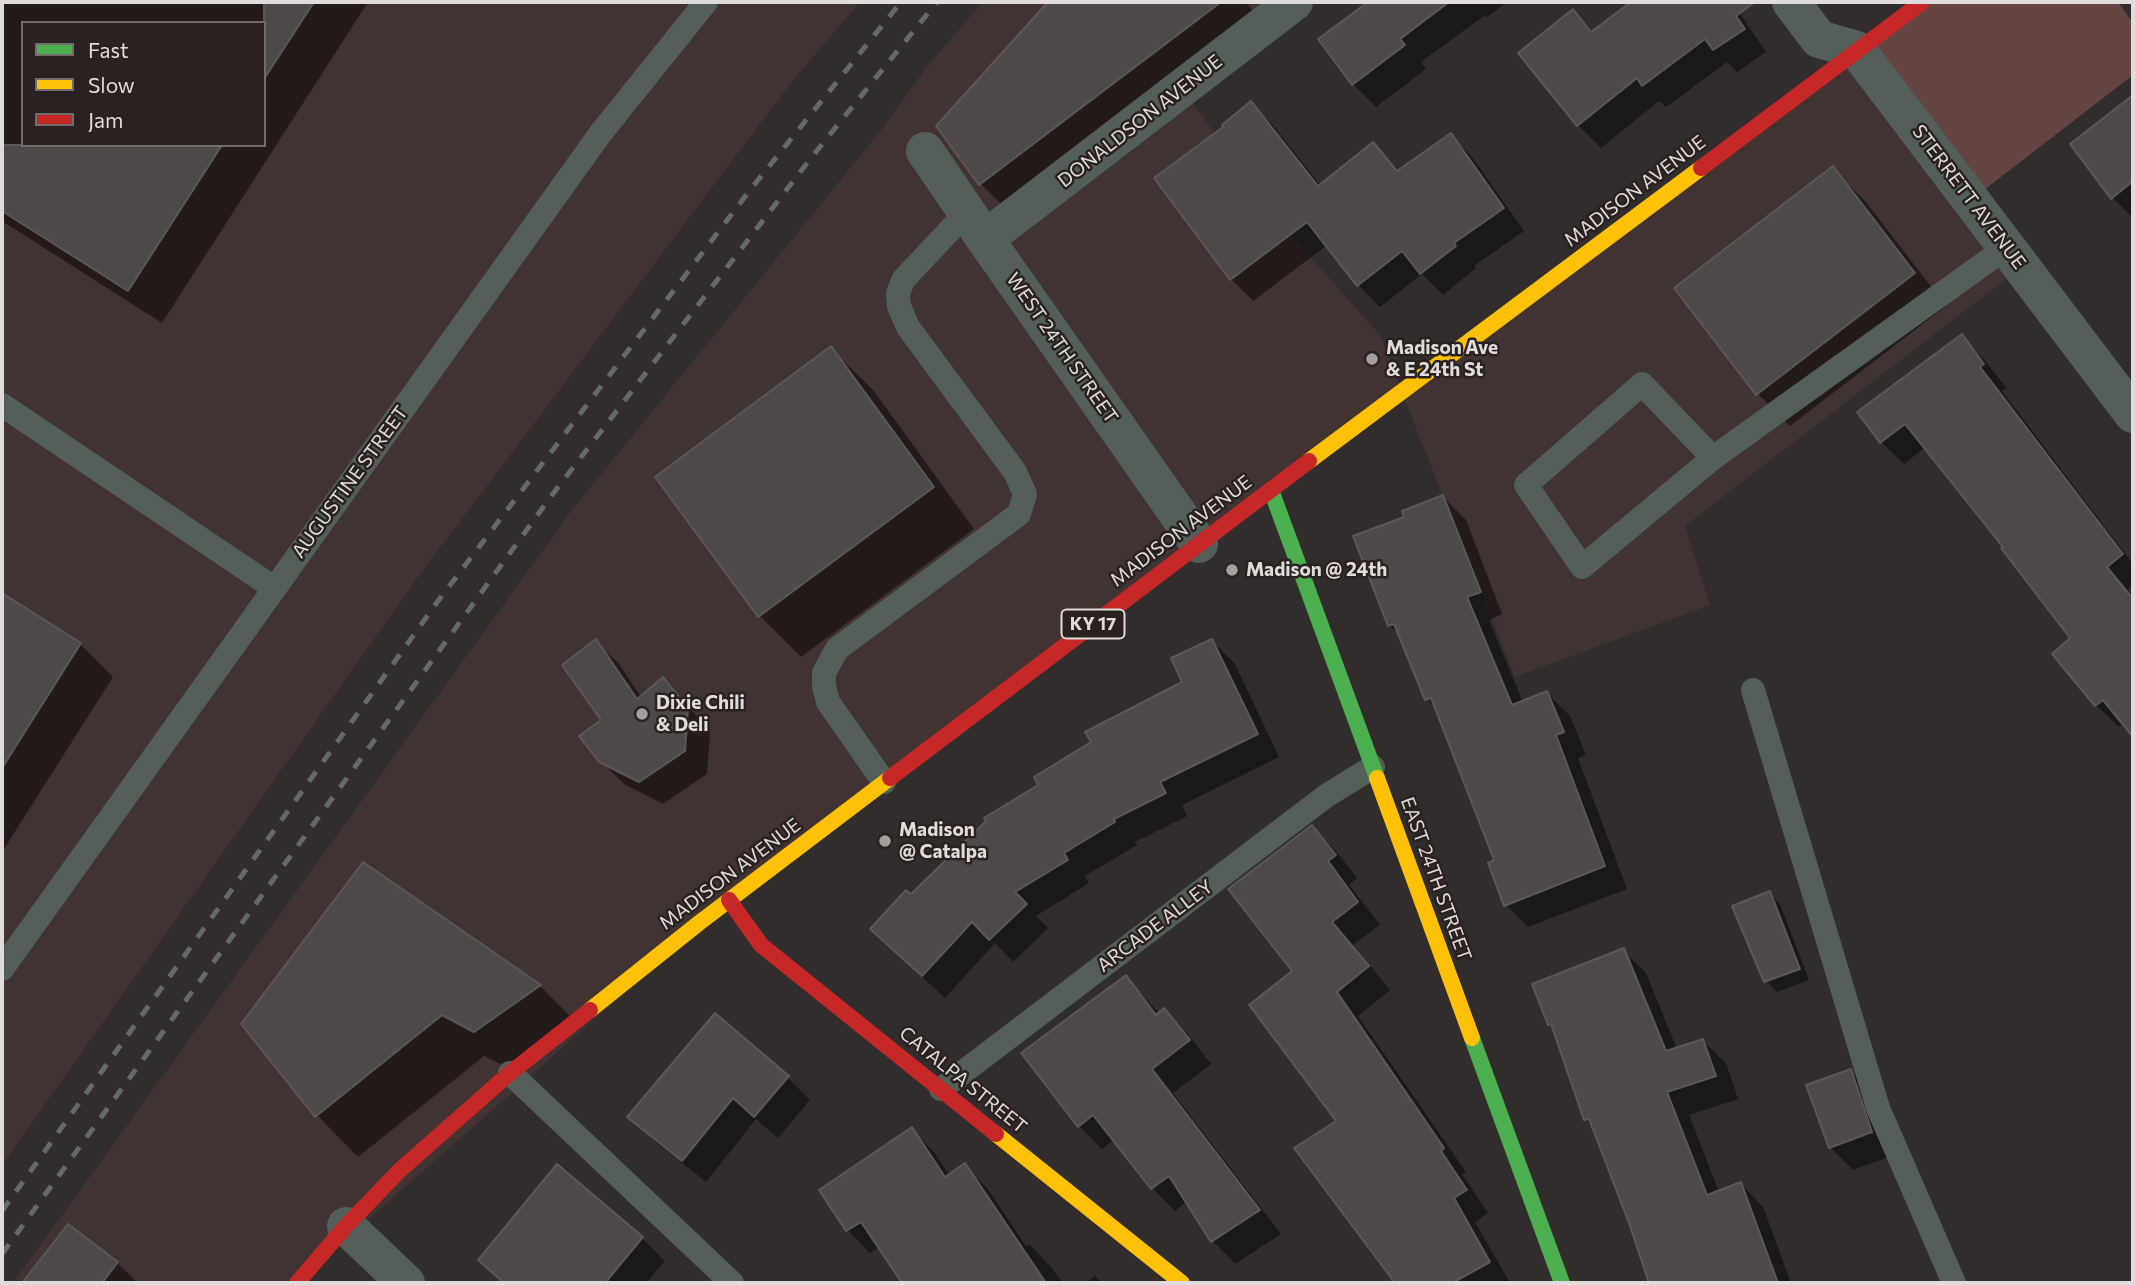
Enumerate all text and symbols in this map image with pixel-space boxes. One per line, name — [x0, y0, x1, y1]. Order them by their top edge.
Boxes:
legend — [21, 21, 266, 147]
text: Fast — [88, 37, 129, 62]
street label: DONALDSON AVENUE — [1053, 50, 1227, 192]
text: Slow — [88, 72, 135, 97]
text: Jam — [88, 107, 123, 132]
street label: STERRETT AVENUE — [1907, 120, 2031, 274]
street label: MADISON AVENUE — [1560, 131, 1710, 251]
street label: WEST 24TH STREET — [1001, 268, 1123, 428]
place label: Madison Ave & E 24th St — [1386, 337, 1498, 381]
marker: Madison Ave & E 24th St — [1364, 351, 1380, 367]
street label: AUGUSTINE STREET — [287, 402, 413, 562]
street label: MADISON AVENUE — [1106, 471, 1256, 591]
place label: Madison @ 24th — [1246, 559, 1387, 581]
marker: Madison @ 24th — [1224, 562, 1240, 578]
road number: KY 17 — [1062, 610, 1124, 638]
place label: Dixie Chili & Deli — [656, 692, 745, 736]
marker: Dixie Chili & Deli — [634, 706, 650, 722]
street label: EAST 24TH STREET — [1396, 794, 1476, 964]
street label: MADISON AVENUE — [655, 814, 805, 934]
place label: Madison @ Catalpa — [899, 819, 987, 863]
marker: Madison @ Catalpa — [877, 833, 893, 849]
street label: ARCADE ALLEY — [1093, 875, 1217, 977]
street label: CATALPA STREET — [895, 1022, 1031, 1138]

